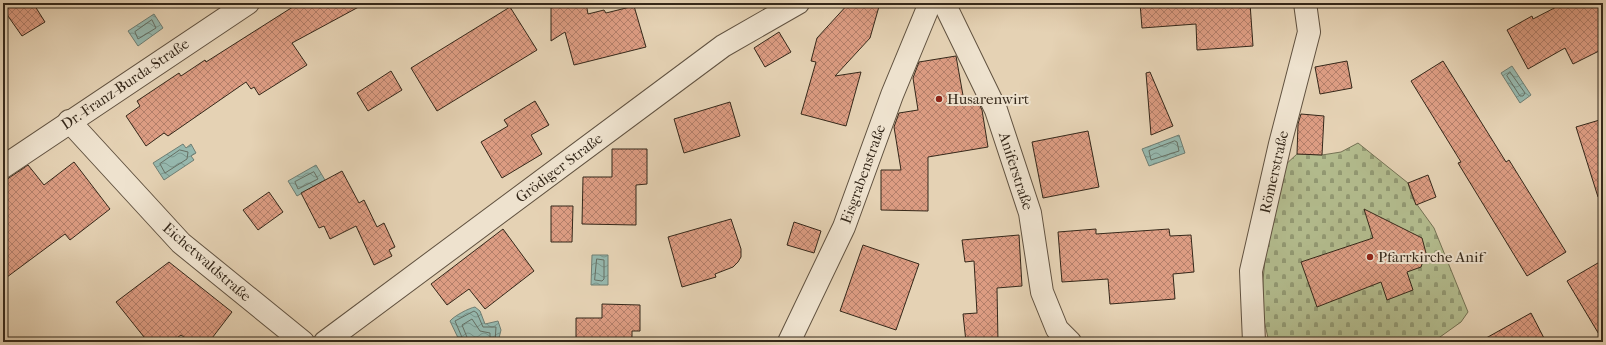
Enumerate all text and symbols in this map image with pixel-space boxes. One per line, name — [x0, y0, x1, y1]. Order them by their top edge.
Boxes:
street label: Dr.-Franz-Burda-Straße — [58, 34, 193, 133]
place label: Husarenwirt — [947, 90, 1030, 108]
marker: Husarenwirt — [934, 94, 944, 104]
street label: Eisgrabenstraße — [837, 121, 890, 226]
street label: Römerstraße — [1256, 128, 1292, 215]
street label: Grödiger Straße — [512, 129, 606, 207]
street label: Aniferstraße — [995, 129, 1037, 213]
street label: Eichetwaldstraße — [159, 219, 255, 306]
place label: Pfarrkirche Anif — [1378, 248, 1486, 266]
marker: Pfarrkirche Anif — [1365, 252, 1375, 262]

